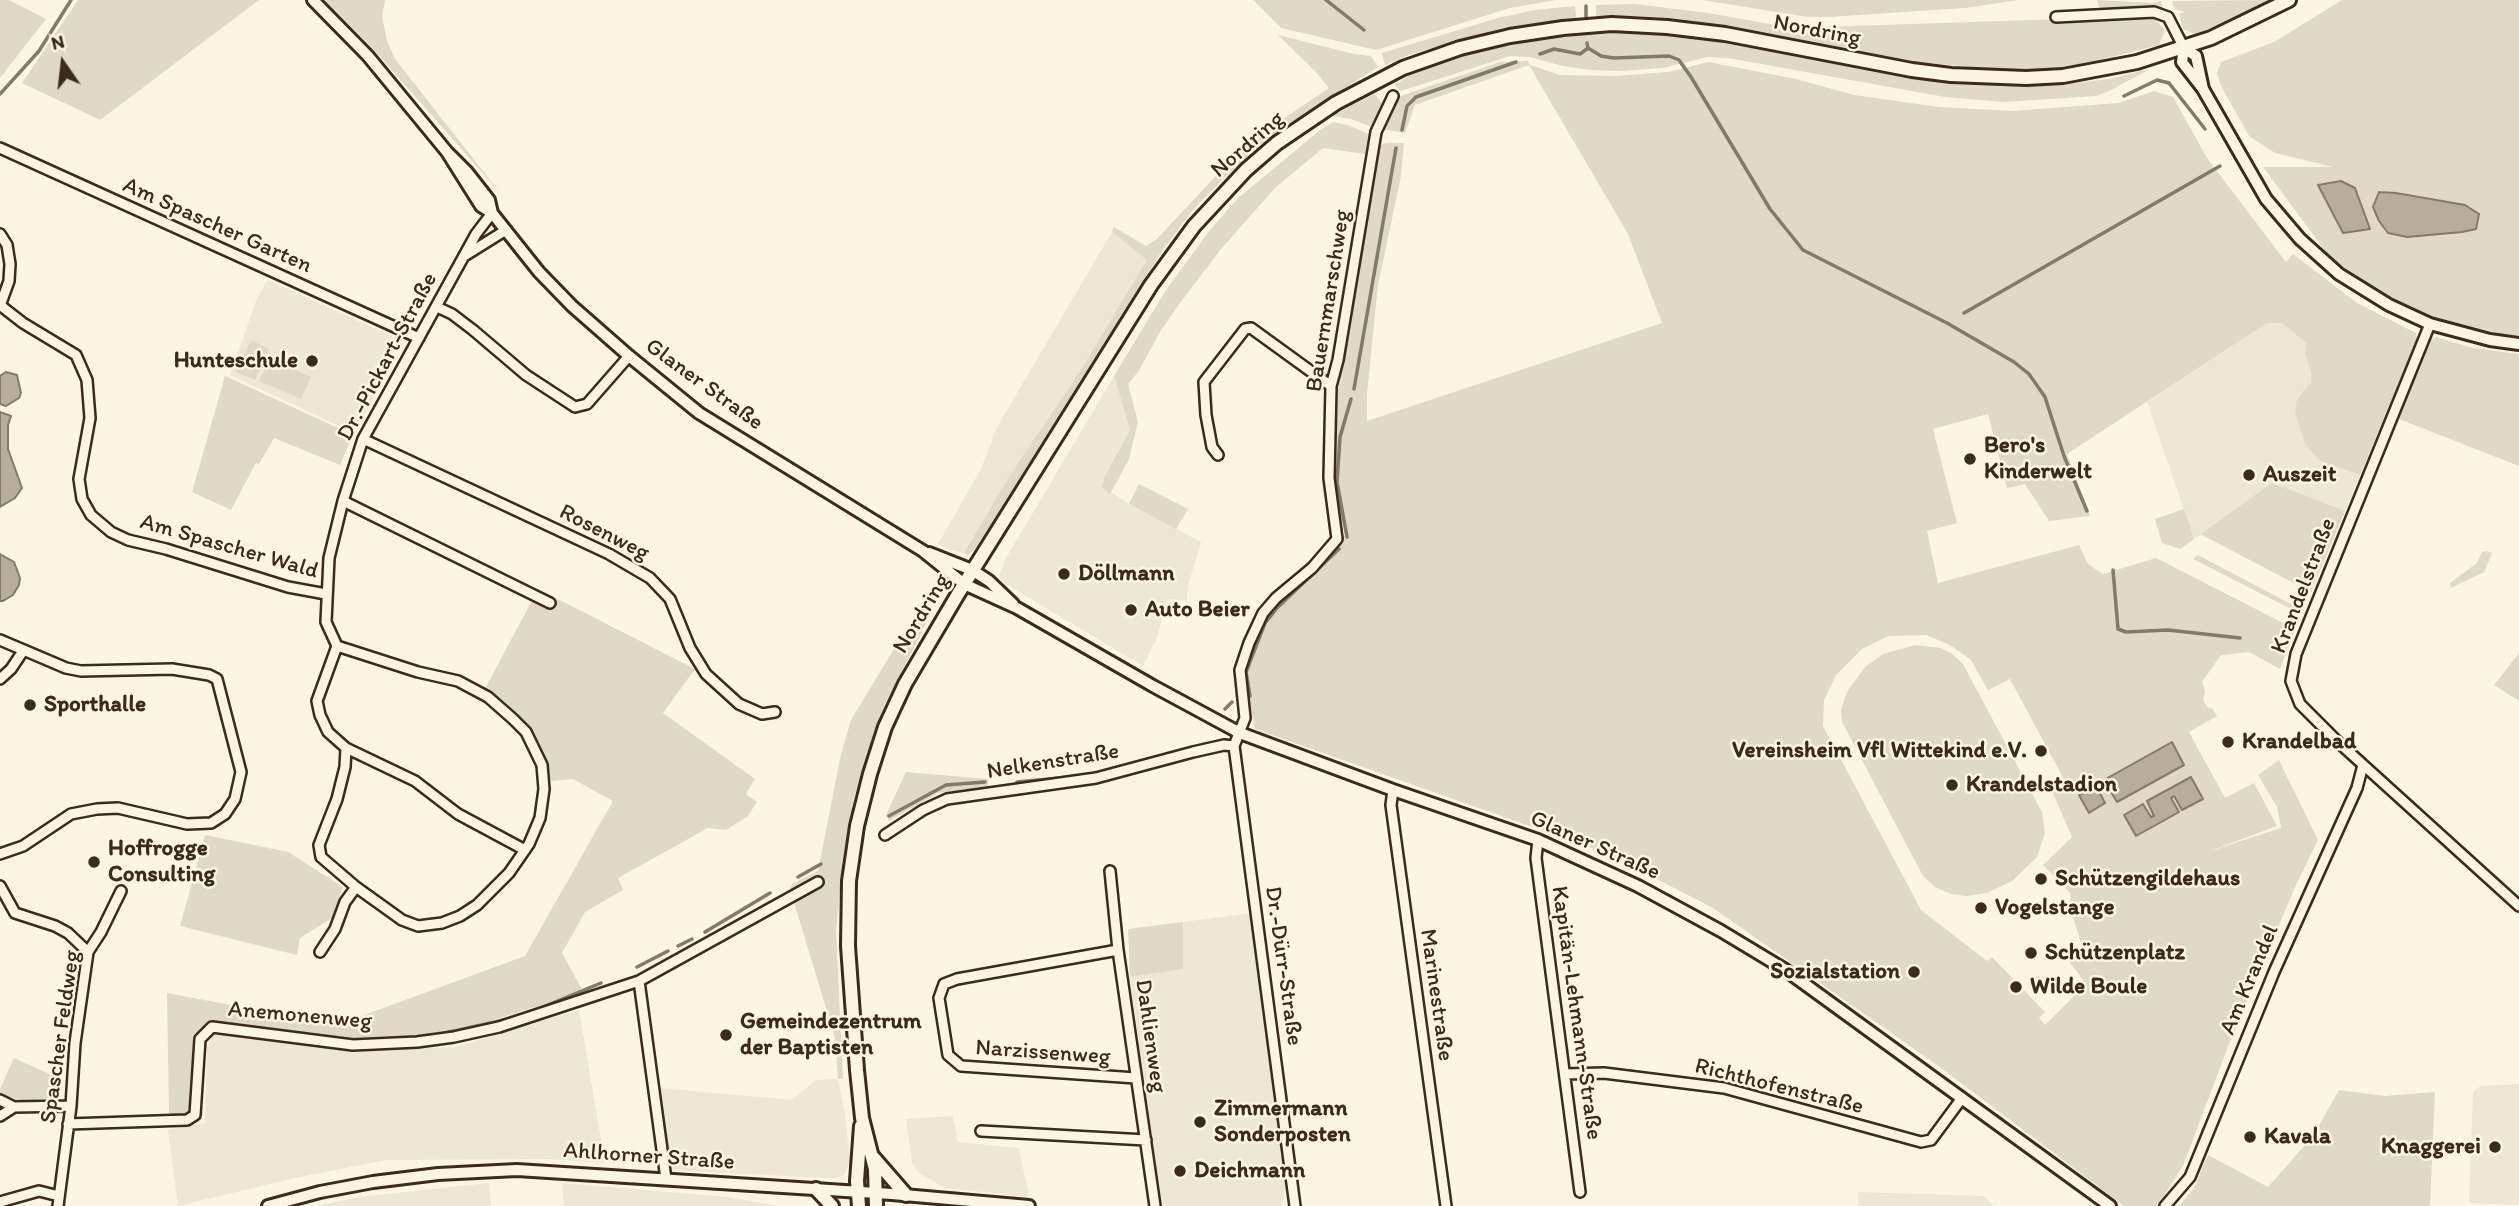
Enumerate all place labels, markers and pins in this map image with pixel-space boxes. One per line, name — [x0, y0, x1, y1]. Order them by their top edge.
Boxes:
place label: Hunteschule — [174, 347, 298, 375]
marker: Hunteschule — [304, 353, 320, 369]
place label: Bero's Kinderwelt — [1984, 432, 2092, 486]
marker: Bero's Kinderwelt — [1962, 451, 1978, 467]
place label: Auszeit — [2263, 461, 2336, 489]
marker: Auszeit — [2241, 467, 2257, 483]
place label: Döllmann — [1078, 560, 1175, 588]
marker: Döllmann — [1056, 566, 1072, 582]
place label: Auto Beier — [1145, 596, 1250, 624]
marker: Auto Beier — [1123, 602, 1139, 618]
place label: Sporthalle — [44, 691, 146, 719]
marker: Sporthalle — [22, 697, 38, 713]
place label: Krandelbad — [2242, 728, 2356, 756]
marker: Krandelbad — [2220, 734, 2236, 750]
place label: Vereinsheim Vfl Wittekind e.V. — [1732, 737, 2027, 765]
marker: Vereinsheim Vfl Wittekind e.V. — [2033, 743, 2049, 759]
place label: Krandelstadion — [1966, 771, 2117, 799]
marker: Krandelstadion — [1944, 777, 1960, 793]
place label: Hoffrogge Consulting — [108, 835, 215, 889]
marker: Hoffrogge Consulting — [86, 854, 102, 870]
place label: Schützengildehaus — [2055, 865, 2240, 893]
marker: Schützengildehaus — [2033, 871, 2049, 887]
place label: Vogelstange — [1995, 894, 2115, 922]
marker: Vogelstange — [1973, 900, 1989, 916]
place label: Schützenplatz — [2045, 939, 2185, 967]
marker: Schützenplatz — [2023, 945, 2039, 961]
place label: Sozialstation — [1770, 958, 1900, 986]
marker: Sozialstation — [1906, 964, 1922, 980]
place label: Wilde Boule — [2030, 973, 2147, 1001]
marker: Wilde Boule — [2008, 979, 2024, 995]
place label: Gemeindezentrum der Baptisten — [740, 1008, 922, 1062]
marker: Gemeindezentrum der Baptisten — [718, 1027, 734, 1043]
place label: Zimmermann Sonderposten — [1214, 1095, 1351, 1149]
marker: Zimmermann Sonderposten — [1192, 1114, 1208, 1130]
place label: Kavala — [2264, 1123, 2331, 1151]
marker: Kavala — [2242, 1129, 2258, 1145]
place label: Knaggerei — [2381, 1133, 2481, 1161]
marker: Knaggerei — [2487, 1139, 2503, 1155]
place label: Deichmann — [1194, 1157, 1305, 1185]
marker: Deichmann — [1172, 1163, 1188, 1179]

